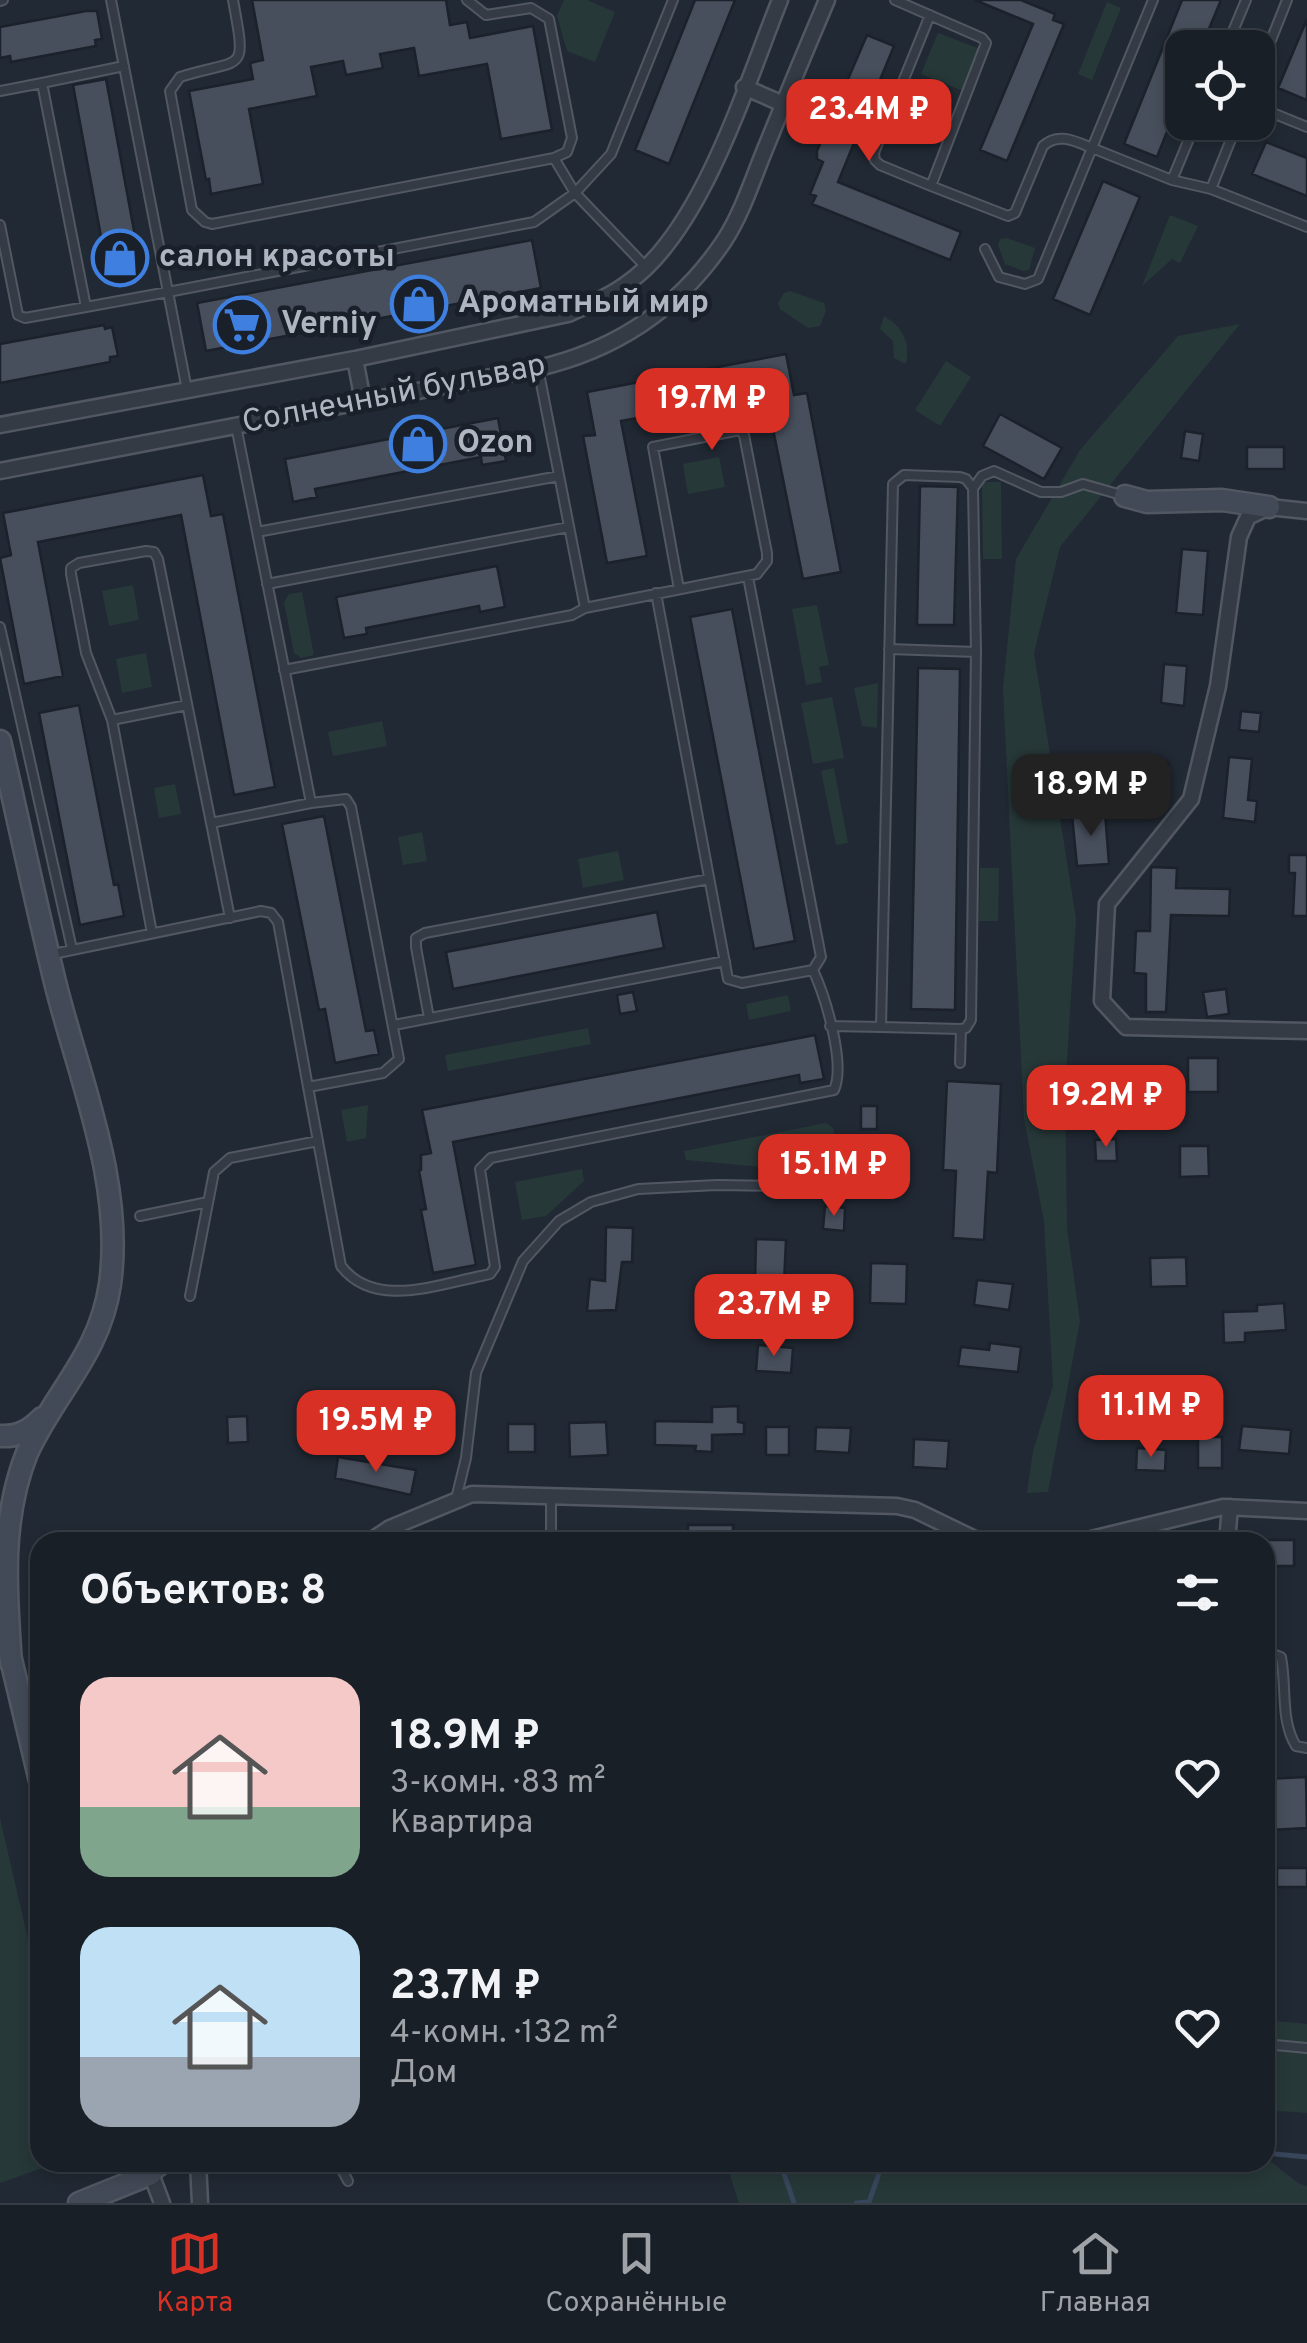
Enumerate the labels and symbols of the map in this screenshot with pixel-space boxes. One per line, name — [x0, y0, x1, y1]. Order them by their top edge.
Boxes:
pin: 23.4M ₽ — [777, 79, 961, 164]
shop icon: салон красоты — [90, 228, 150, 288]
place label: салон красоты — [159, 238, 395, 278]
shop icon: Ароматный мир — [389, 274, 449, 334]
place label: Ароматный мир — [458, 284, 709, 324]
supermarket icon: Verniy — [212, 295, 272, 355]
place label: Verniy — [281, 305, 377, 345]
street label: Солнечный бульвар — [239, 346, 549, 444]
pin: 19.7M ₽ — [620, 368, 804, 453]
shop icon: Ozon — [388, 414, 448, 474]
place label: Ozon — [457, 424, 533, 464]
pin: 18.9M ₽ — [999, 754, 1183, 839]
pin: 19.2M ₽ — [1014, 1065, 1198, 1150]
pin: 15.1M ₽ — [742, 1134, 926, 1219]
pin: 23.7M ₽ — [682, 1274, 866, 1359]
pin: 11.1M ₽ — [1059, 1375, 1243, 1460]
pin: 19.5M ₽ — [284, 1390, 468, 1475]

